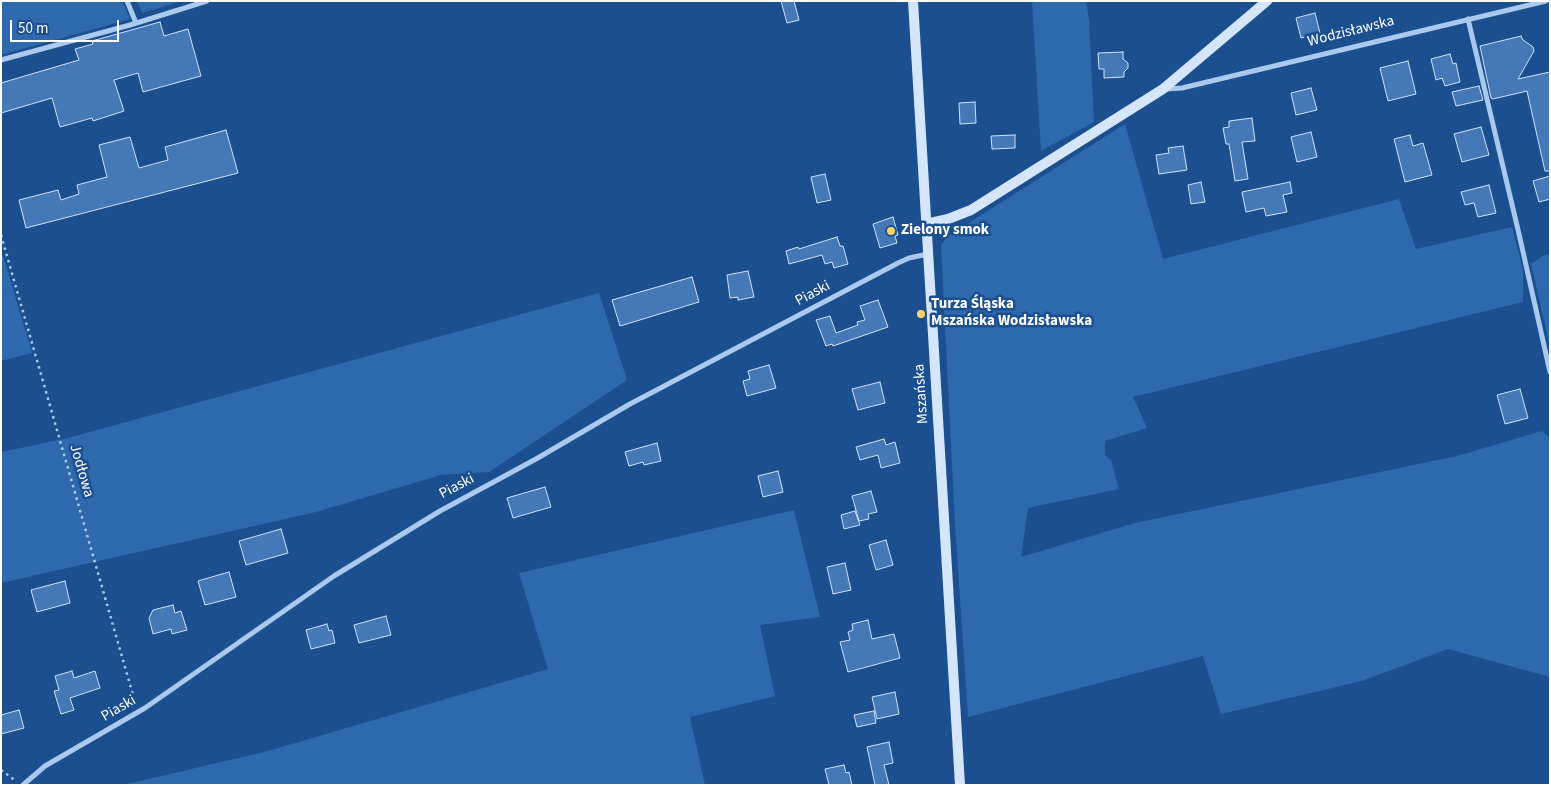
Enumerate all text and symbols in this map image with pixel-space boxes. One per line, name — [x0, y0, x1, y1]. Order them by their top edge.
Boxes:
scale bar — [12, 10, 121, 42]
street label: Wodzisławska — [1306, 13, 1396, 51]
text: 50 m — [18, 18, 48, 39]
place label: Zielony smok — [901, 222, 989, 240]
marker: Zielony smok — [885, 225, 897, 237]
street label: Piaski — [792, 277, 834, 311]
place label: Turza Śląska Mszańska Wodzisławska — [931, 296, 1092, 331]
marker: Turza Śląska Mszańska Wodzisławska — [915, 308, 927, 320]
street label: Mszańska — [911, 363, 933, 425]
street label: Jodłowa — [65, 442, 97, 500]
street label: Piaski — [436, 470, 478, 504]
street label: Piaski — [98, 692, 140, 726]

